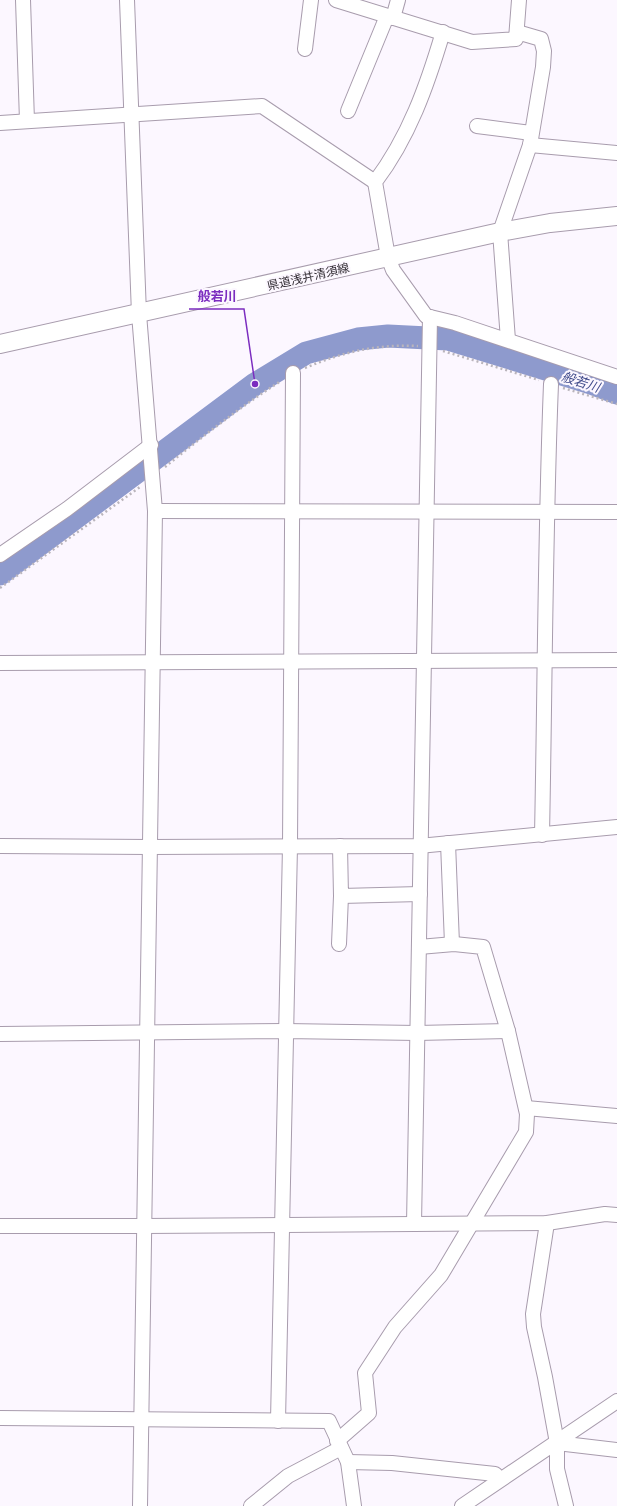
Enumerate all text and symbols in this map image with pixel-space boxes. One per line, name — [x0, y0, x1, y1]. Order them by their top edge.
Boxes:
street label: 県道浅井清須線 — [265, 259, 351, 293]
callout: 般若川 — [189, 284, 244, 309]
text: 般若川 — [197, 287, 237, 304]
water label: 般若川 — [560, 367, 604, 396]

